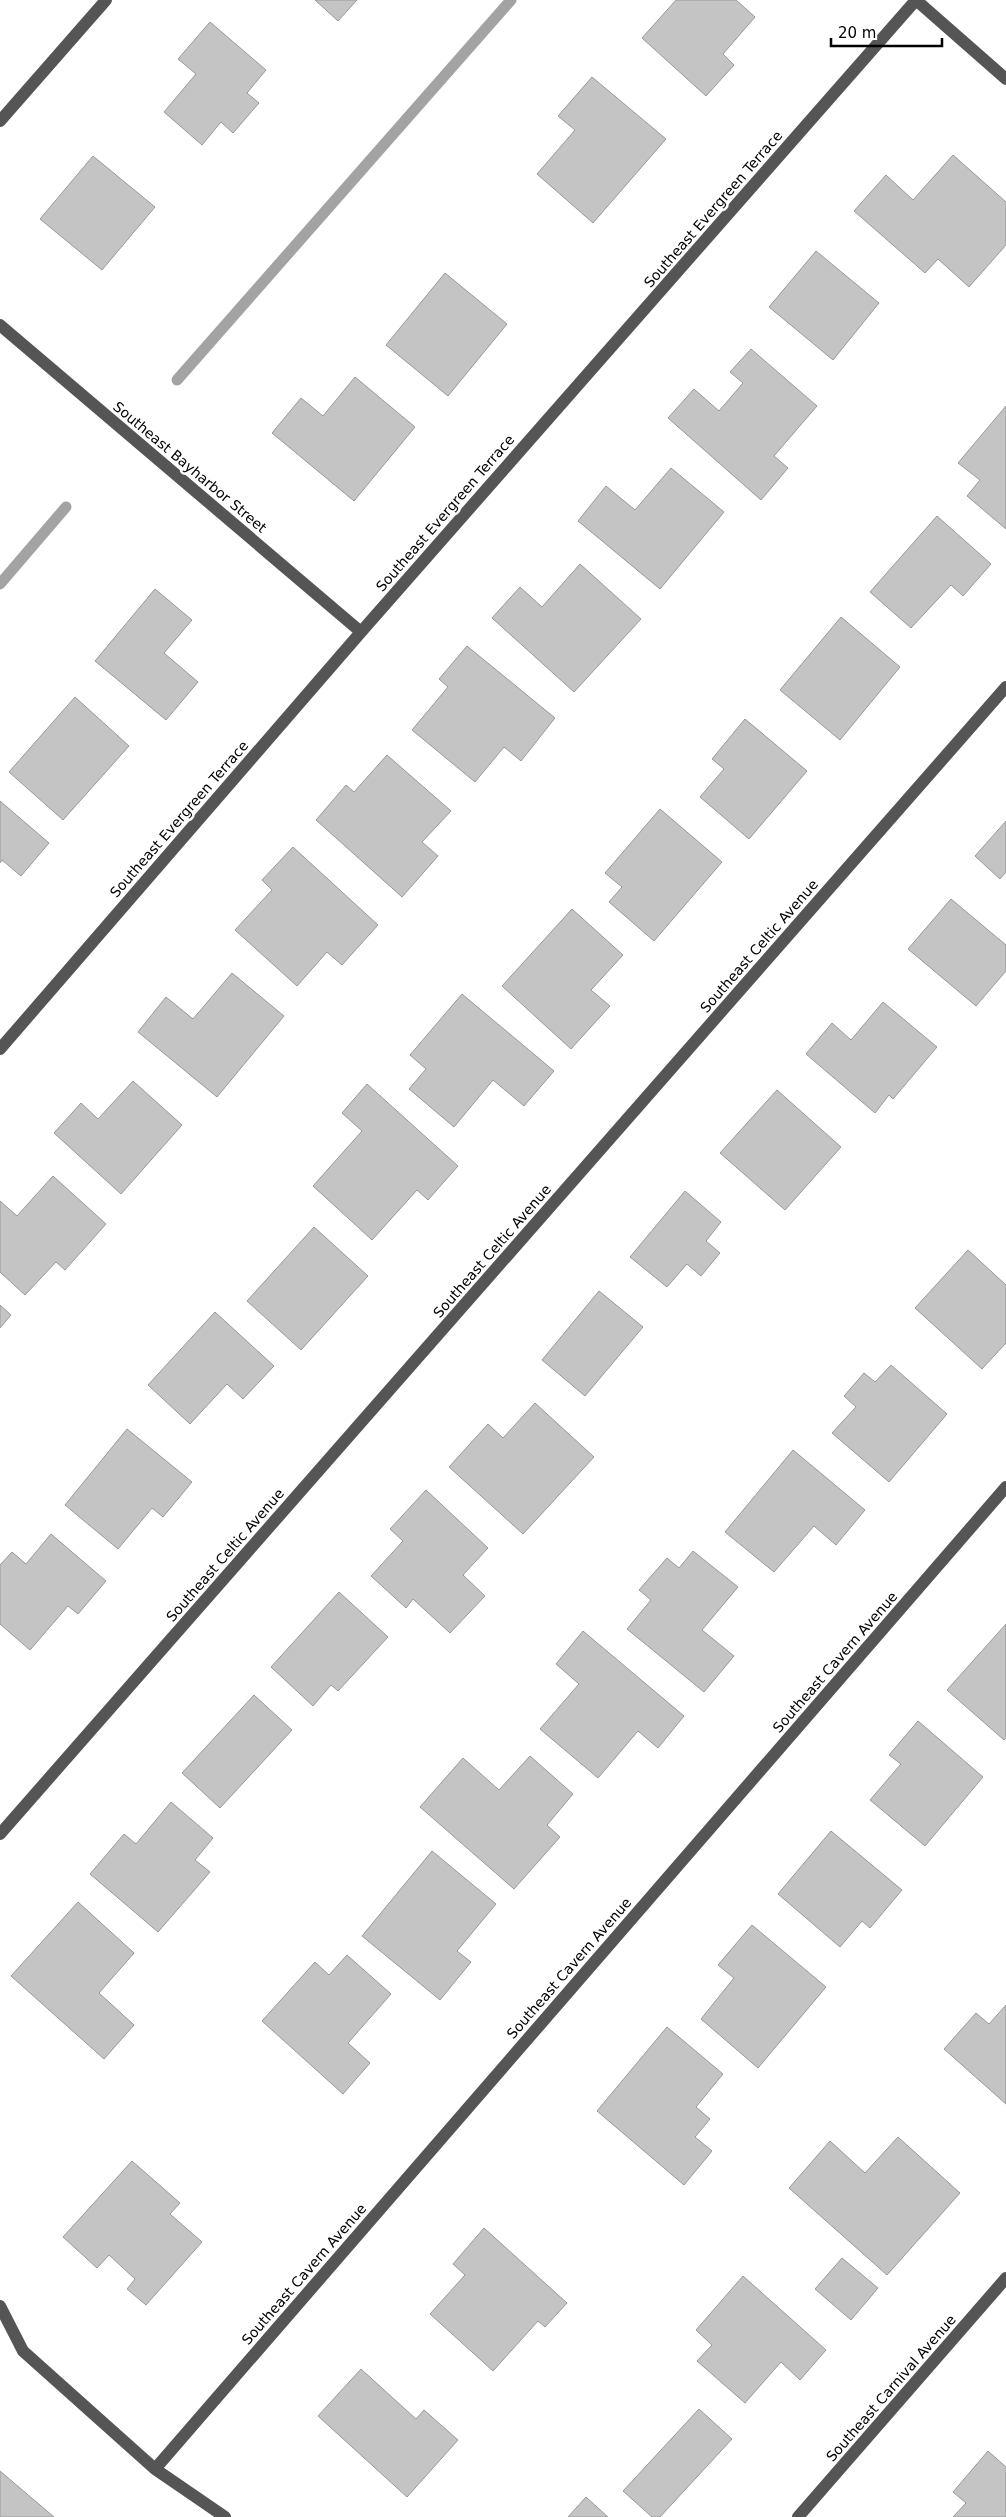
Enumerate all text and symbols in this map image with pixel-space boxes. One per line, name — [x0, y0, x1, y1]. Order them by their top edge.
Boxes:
scale bar — [831, 15, 942, 47]
text: 20 m — [838, 24, 876, 42]
street label: Southeast Evergreen Terrace — [641, 127, 785, 291]
street label: Southeast Bayharbor Street — [110, 398, 270, 536]
street label: Southeast Evergreen Terrace — [373, 431, 517, 595]
street label: Southeast Evergreen Terrace — [107, 737, 251, 901]
street label: Southeast Celtic Avenue — [697, 876, 821, 1016]
street label: Southeast Celtic Avenue — [430, 1181, 554, 1321]
street label: Southeast Celtic Avenue — [163, 1485, 287, 1625]
street label: Southeast Cavern Avenue — [770, 1588, 900, 1736]
street label: Southeast Cavern Avenue — [504, 1894, 634, 2042]
street label: Southeast Cavern Avenue — [239, 2200, 369, 2348]
street label: Southeast Carnival Avenue — [823, 2311, 959, 2465]

